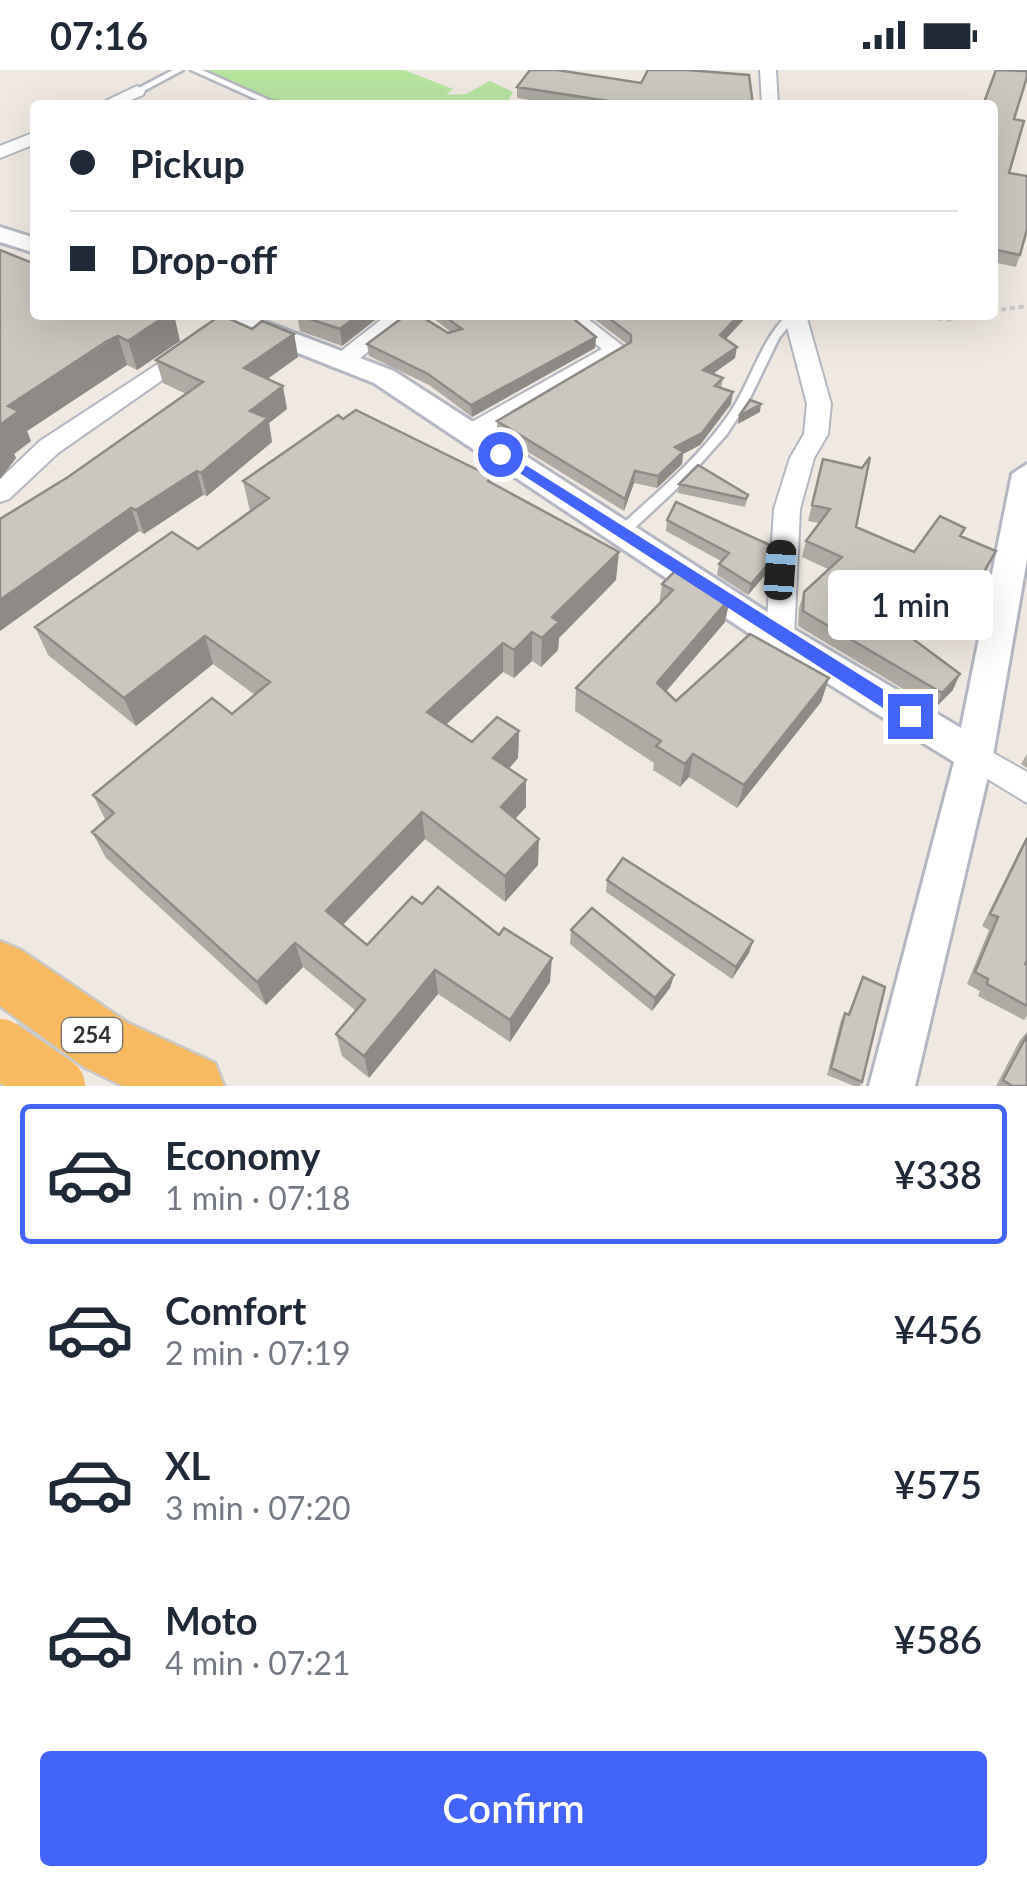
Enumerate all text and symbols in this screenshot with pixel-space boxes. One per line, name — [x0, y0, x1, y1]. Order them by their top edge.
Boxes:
text: 07:16 — [50, 12, 148, 58]
text: Pickup — [130, 140, 245, 186]
text: Drop-off — [130, 236, 277, 282]
route start — [478, 432, 523, 477]
car — [763, 539, 797, 601]
callout: 1 min — [828, 571, 992, 641]
text: 1 min — [871, 585, 950, 624]
route end — [888, 694, 933, 739]
road number: 254 — [62, 1018, 122, 1052]
icon: car — [45, 1129, 135, 1219]
text: Economy — [165, 1132, 320, 1178]
text: ¥338 — [894, 1151, 982, 1197]
text: 1 min · 07:18 — [165, 1178, 351, 1217]
icon: car — [45, 1284, 135, 1374]
text: Comfort — [165, 1287, 306, 1333]
text: ¥456 — [894, 1306, 982, 1352]
text: 2 min · 07:19 — [165, 1333, 351, 1372]
icon: car — [45, 1439, 135, 1529]
text: XL — [165, 1442, 210, 1488]
text: ¥575 — [894, 1461, 982, 1507]
text: 3 min · 07:20 — [165, 1488, 351, 1527]
icon: car — [45, 1594, 135, 1684]
text: Moto — [165, 1597, 258, 1643]
text: ¥586 — [894, 1616, 982, 1662]
text: 4 min · 07:21 — [165, 1643, 351, 1682]
button: Confirm — [40, 1751, 987, 1866]

